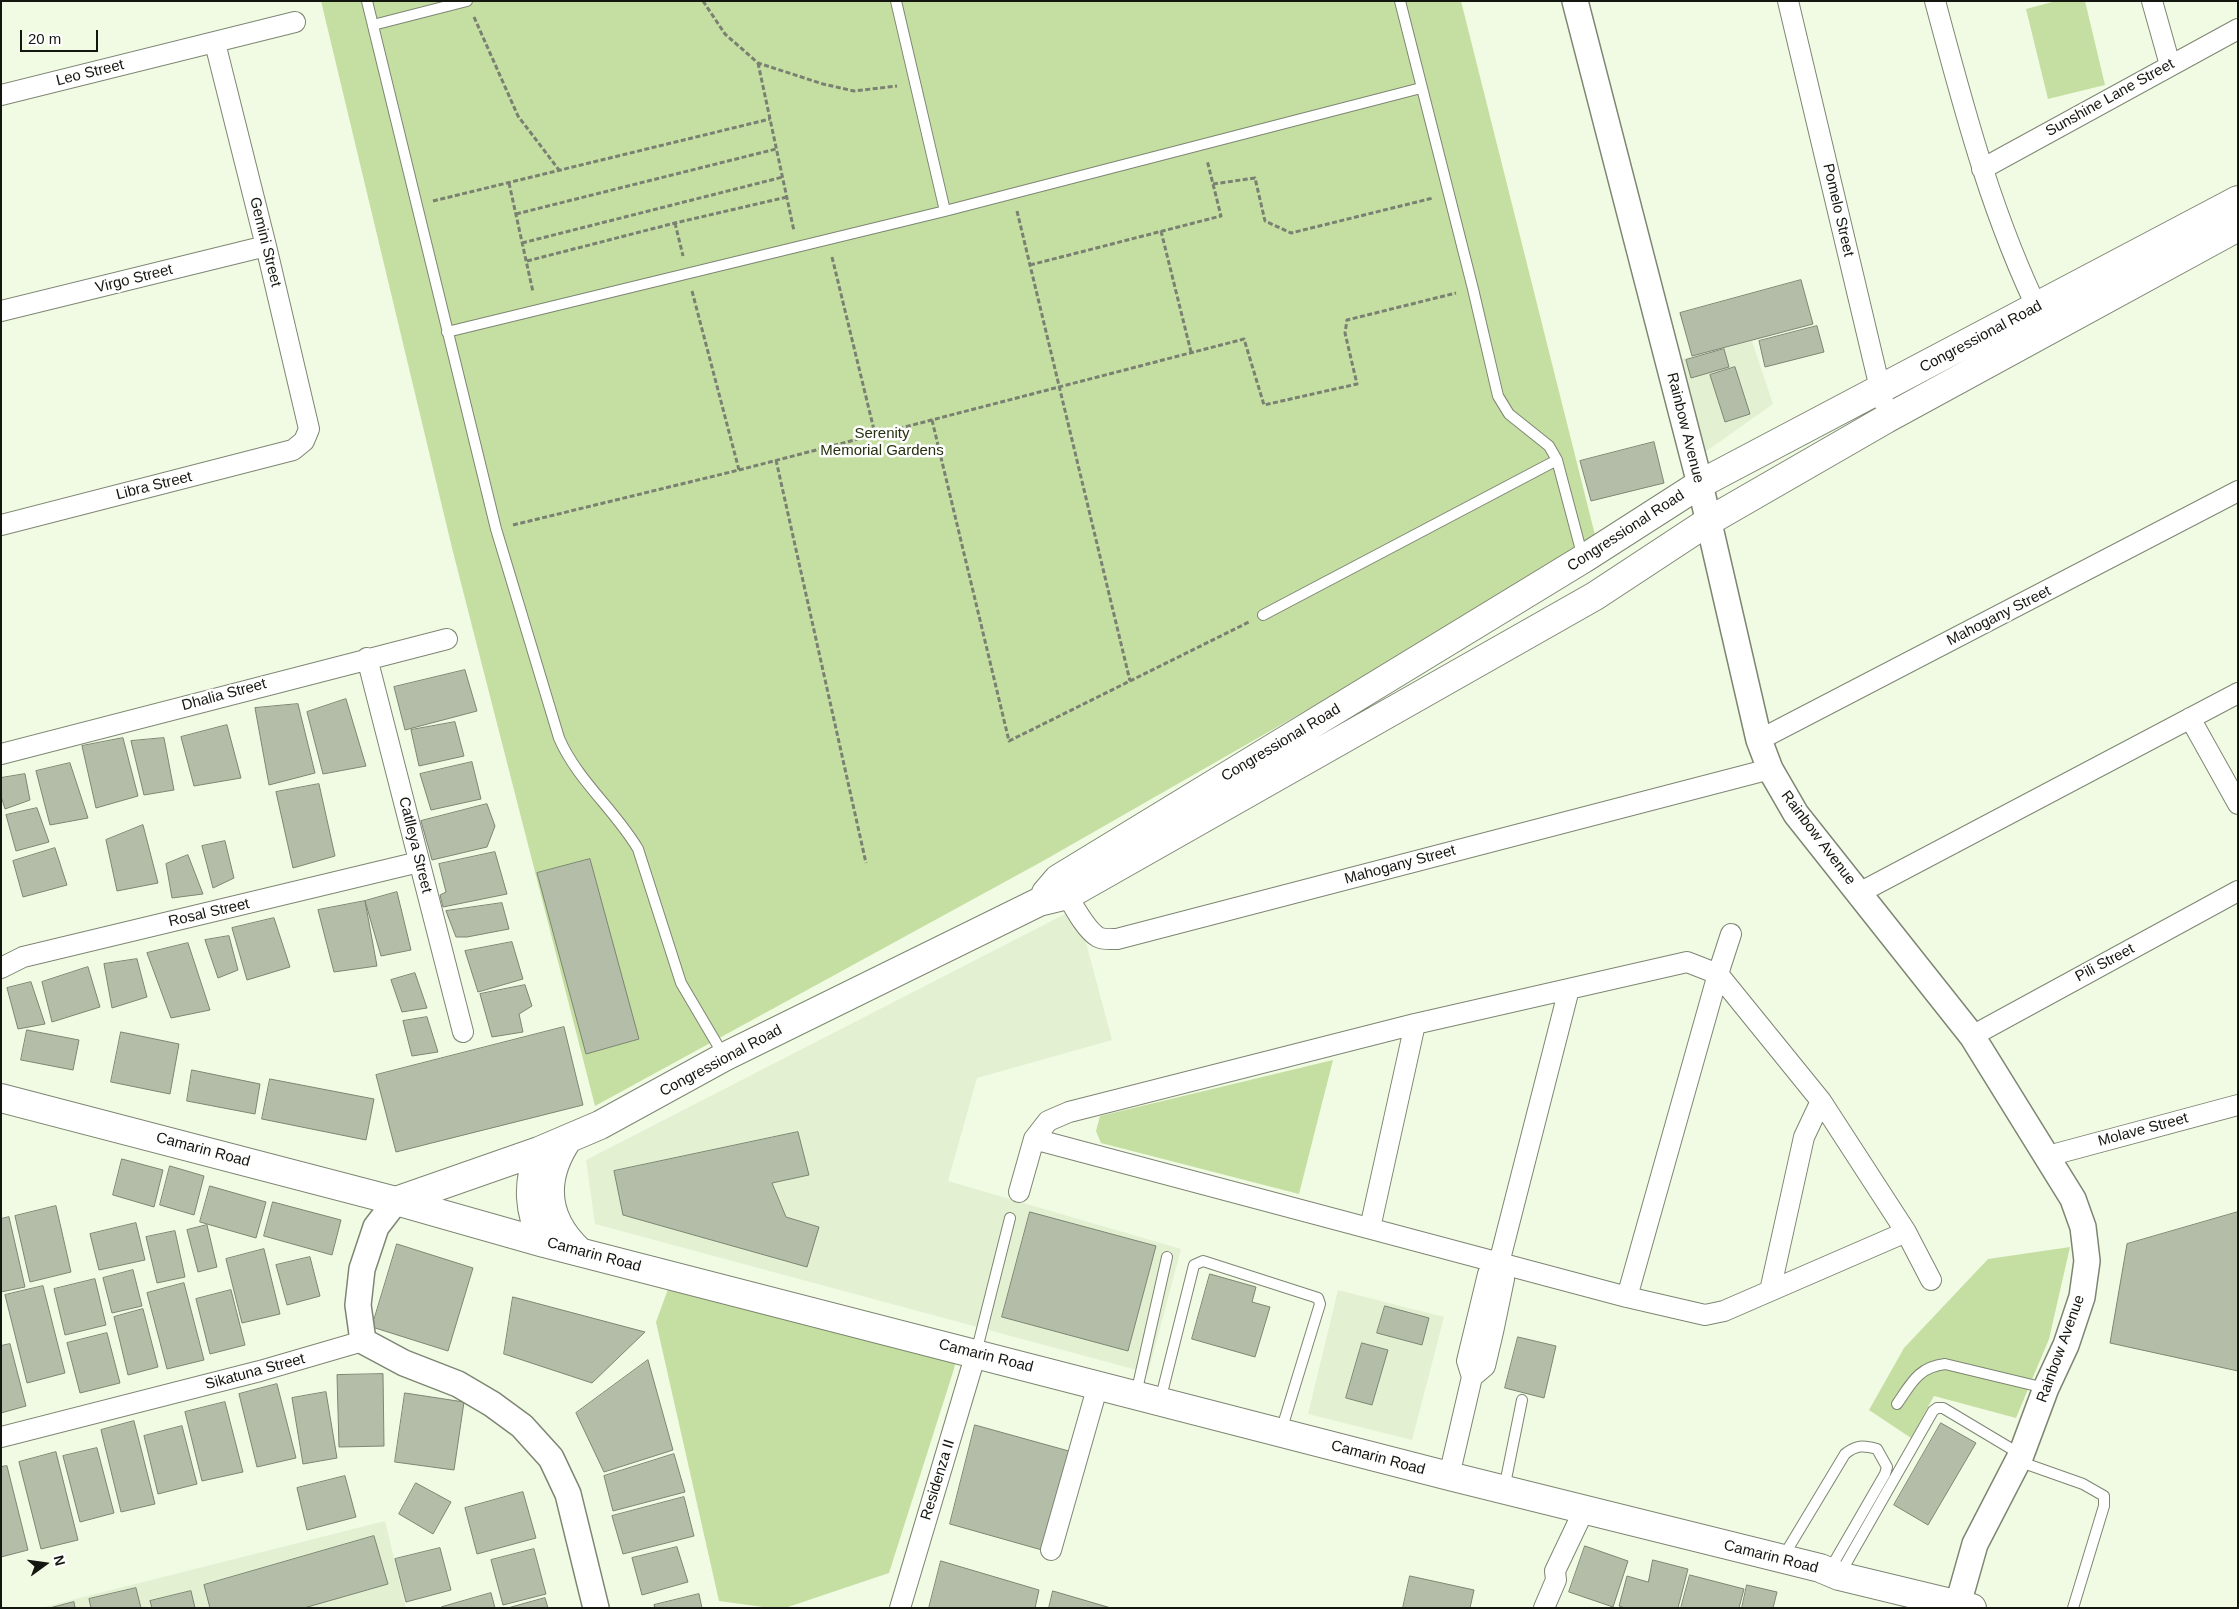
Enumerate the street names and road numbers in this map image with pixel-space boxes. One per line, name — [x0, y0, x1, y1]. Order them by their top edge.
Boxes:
street label: Sunshine Lane Street — [2043, 55, 2177, 141]
street label: Leo Street — [54, 56, 126, 90]
street label: Pomelo Street — [1819, 162, 1857, 258]
street label: Gemini Street — [245, 195, 285, 289]
street label: Virgo Street — [94, 261, 174, 297]
street label: Congressional Road — [1917, 297, 2045, 377]
street label: Rainbow Avenue — [1663, 371, 1707, 485]
street label: Libra Street — [114, 468, 194, 504]
street label: Congressional Road — [1564, 486, 1688, 576]
street label: Mahogany Street — [1944, 582, 2054, 650]
street label: Dhalia Street — [180, 675, 268, 715]
street label: Congressional Road — [1218, 700, 1344, 786]
street label: Rainbow Avenue — [1777, 787, 1859, 889]
street label: Catlleya Street — [394, 795, 436, 895]
street label: Mahogany Street — [1342, 842, 1458, 888]
street label: Rosal Street — [167, 895, 251, 931]
street label: Pili Street — [2072, 940, 2138, 986]
street label: Congressional Road — [657, 1021, 785, 1101]
street label: Molave Street — [2096, 1109, 2190, 1151]
street label: Camarin Road — [154, 1129, 252, 1171]
street label: Camarin Road — [545, 1234, 643, 1276]
street label: Rainbow Avenue — [2033, 1293, 2089, 1405]
street label: Camarin Road — [937, 1336, 1035, 1376]
street label: Sikatuna Street — [203, 1350, 307, 1394]
street label: Camarin Road — [1329, 1437, 1427, 1479]
street label: Residenza II — [917, 1438, 959, 1522]
street label: Camarin Road — [1722, 1537, 1820, 1577]

